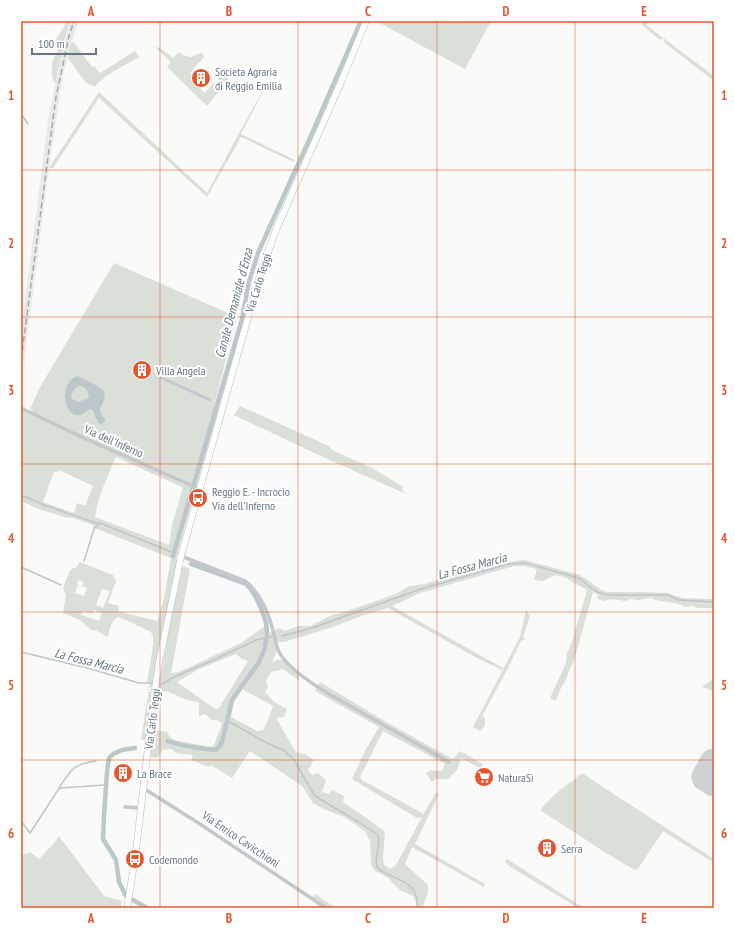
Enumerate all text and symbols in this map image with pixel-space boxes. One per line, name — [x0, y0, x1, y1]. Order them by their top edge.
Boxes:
text: A — [87, 3, 95, 20]
text: B — [226, 3, 232, 20]
text: C — [365, 3, 371, 20]
text: D — [503, 3, 510, 20]
text: E — [641, 3, 647, 20]
scale bar — [32, 30, 96, 56]
text: 100 m — [38, 36, 65, 51]
place label: Societa Agraria di Reggio Emilia — [215, 64, 282, 93]
building icon: Societa Agraria di Reggio Emilia — [190, 67, 212, 89]
text: 1 — [8, 87, 14, 104]
text: 1 — [721, 87, 727, 104]
text: 2 — [8, 235, 14, 252]
text: 2 — [721, 235, 727, 252]
water label: Canale Demaniale d'Enza — [211, 245, 257, 360]
street label: Via Carlo Teggi — [242, 252, 274, 315]
building icon: Villa Angela — [131, 359, 153, 381]
place label: Villa Angela — [155, 363, 206, 378]
text: 3 — [8, 382, 14, 399]
text: 3 — [721, 382, 727, 399]
street label: Via dell'Inferno — [81, 421, 146, 461]
place label: Reggio E. - Incrocio Via dell'Inferno — [211, 484, 290, 513]
bus stop icon: Reggio E. - Incrocio Via dell'Inferno — [187, 487, 209, 509]
text: 4 — [8, 530, 15, 547]
text: 4 — [721, 530, 728, 547]
water label: La Fossa Marcia — [436, 548, 509, 583]
water label: La Fossa Marcia — [53, 644, 126, 678]
text: 5 — [8, 677, 14, 694]
text: 5 — [721, 677, 727, 694]
street label: Via Carlo Teggi — [141, 688, 163, 751]
building icon: La Brace — [112, 762, 134, 784]
place label: La Brace — [137, 766, 172, 781]
supermarket icon: NaturaSì — [473, 766, 495, 788]
place label: NaturaSì — [498, 770, 534, 785]
street label: Via Enrico Cavicchioni — [199, 807, 283, 870]
text: 6 — [8, 825, 14, 842]
text: 6 — [721, 825, 727, 842]
building icon: Serra — [536, 837, 558, 859]
place label: Serra — [561, 841, 583, 856]
bus stop icon: Codemondo — [124, 848, 146, 870]
place label: Codemondo — [149, 852, 198, 867]
text: A — [87, 910, 95, 927]
text: B — [226, 910, 232, 927]
text: C — [365, 910, 371, 927]
text: D — [503, 910, 510, 927]
text: E — [641, 910, 647, 927]

